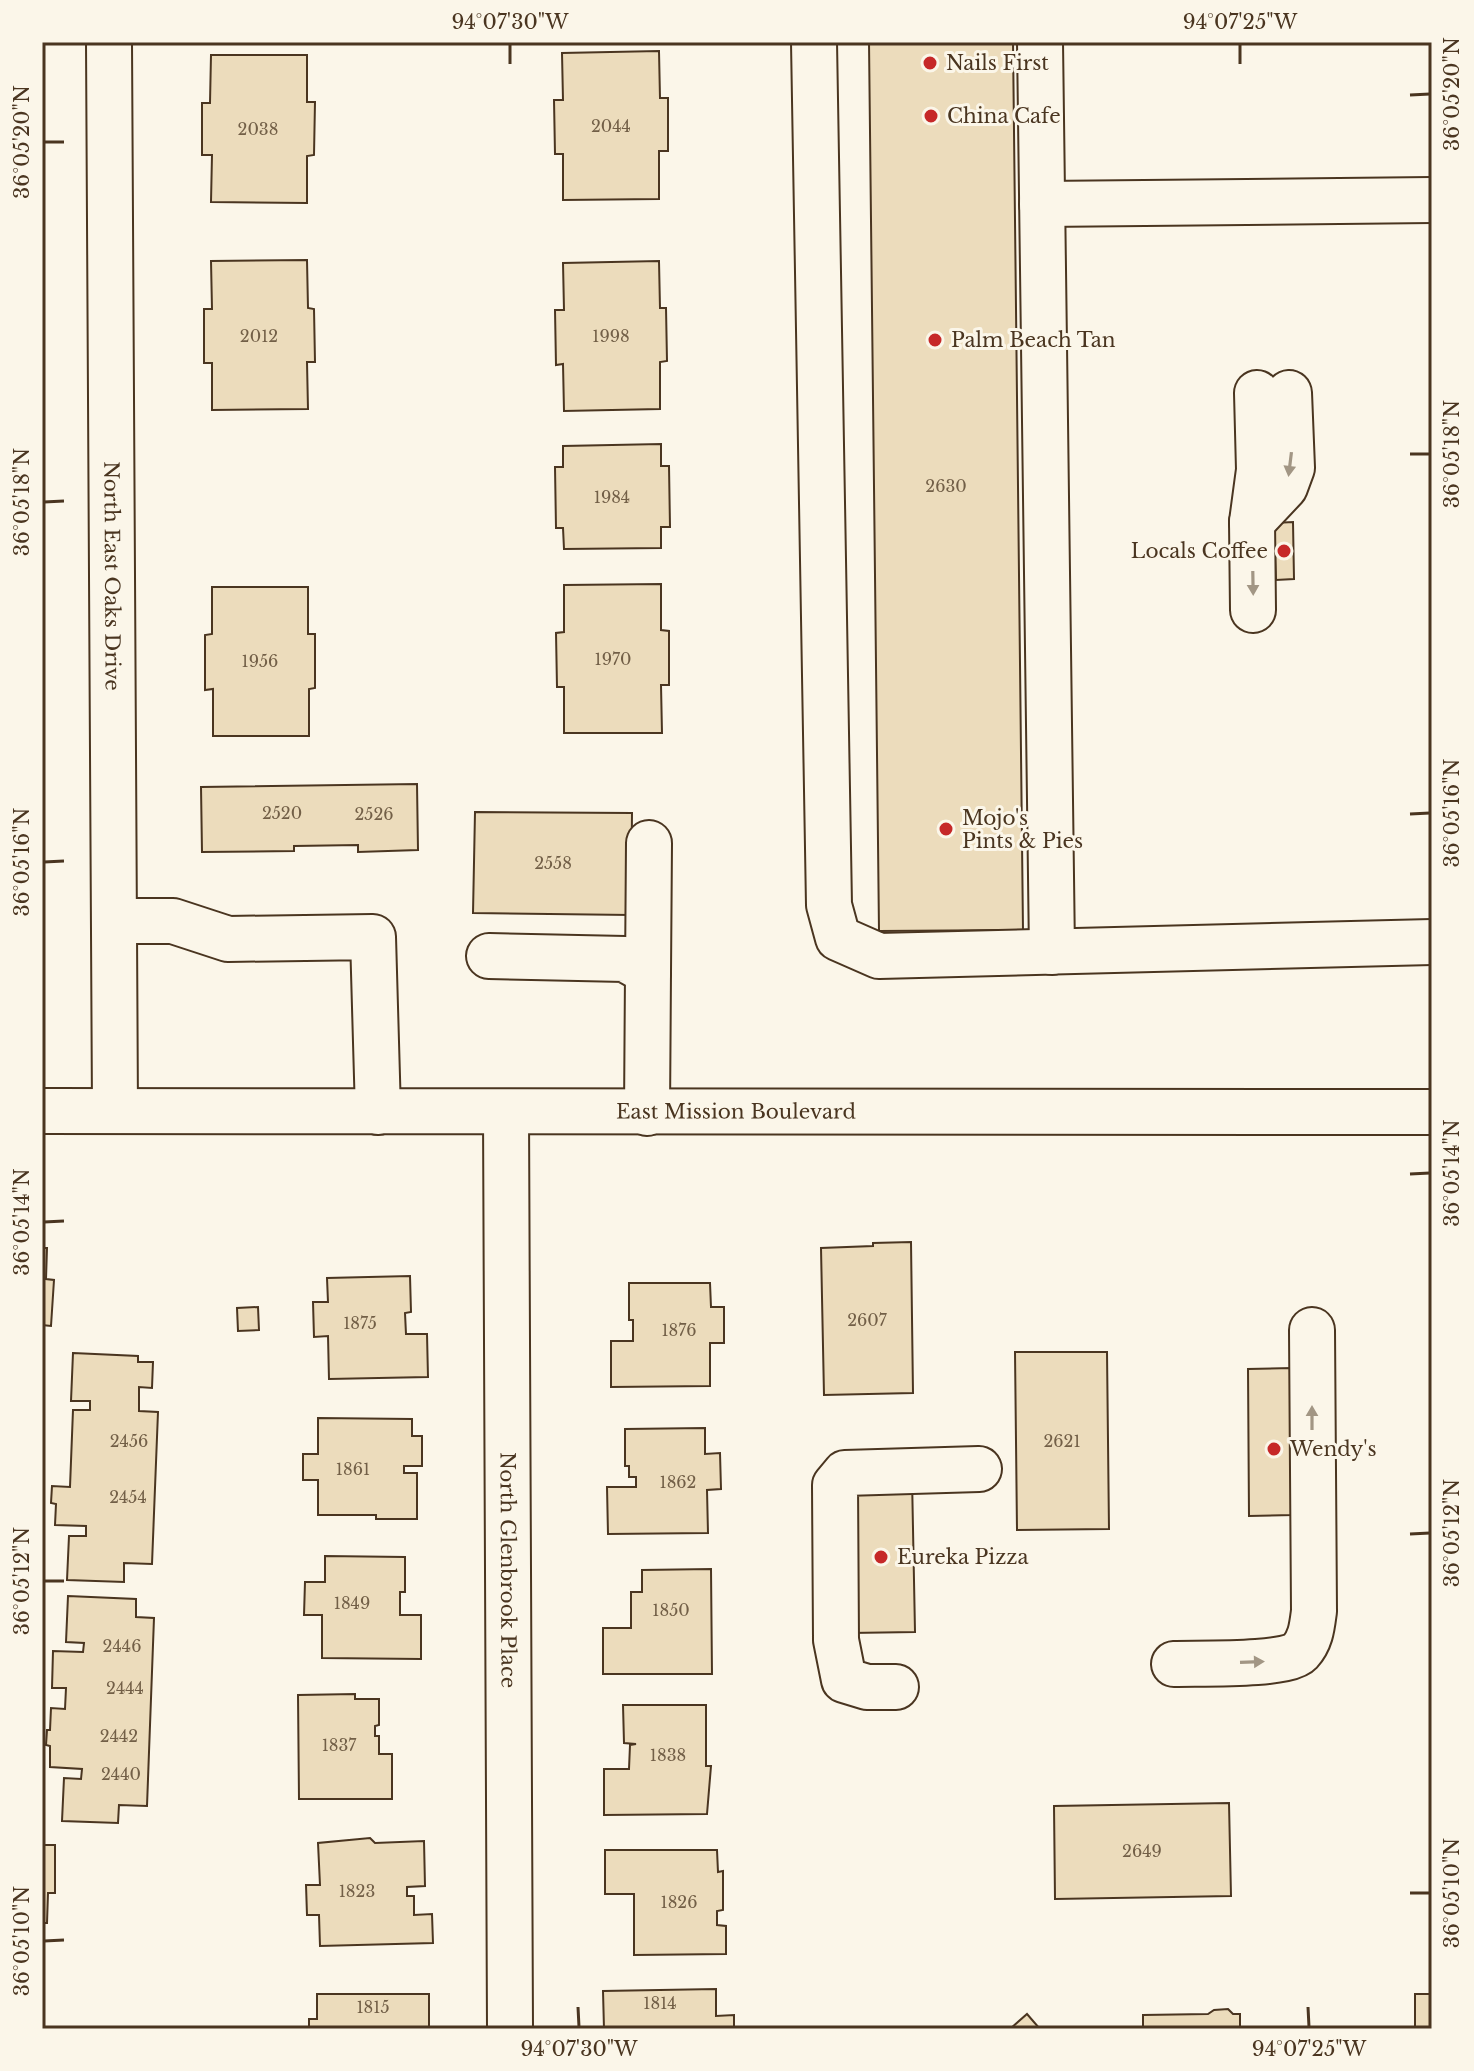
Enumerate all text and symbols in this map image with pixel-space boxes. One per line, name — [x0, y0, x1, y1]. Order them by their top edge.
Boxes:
text: 94°07'30"W — [451, 10, 569, 34]
text: 94°07'25"W — [1183, 10, 1298, 34]
text: 36°05'20"N — [1440, 37, 1464, 151]
place label: Nails First — [946, 51, 1049, 75]
marker: Nails First — [921, 54, 939, 72]
text: 36°05'20"N — [10, 85, 34, 199]
place label: China Cafe — [947, 104, 1061, 128]
marker: China Cafe — [922, 107, 940, 125]
house number: 2044 — [591, 116, 631, 136]
house number: 2038 — [238, 119, 278, 139]
house number: 2012 — [240, 326, 278, 346]
house number: 1998 — [592, 326, 630, 346]
place label: Palm Beach Tan — [951, 328, 1116, 352]
marker: Palm Beach Tan — [926, 331, 944, 349]
text: 36°05'18"N — [1440, 400, 1464, 508]
text: 36°05'18"N — [10, 448, 34, 556]
one-way arrow — [1284, 452, 1297, 477]
street label: North East Oaks Drive — [99, 461, 125, 691]
house number: 2630 — [925, 476, 967, 496]
house number: 1984 — [594, 487, 630, 507]
place label: Locals Coffee — [1131, 539, 1268, 563]
marker: Locals Coffee — [1275, 542, 1293, 560]
one-way arrow — [1247, 571, 1259, 596]
house number: 1970 — [595, 649, 631, 669]
house number: 1956 — [242, 651, 278, 671]
text: 36°05'16"N — [1440, 758, 1464, 868]
house number: 2520 — [262, 803, 302, 823]
house number: 2526 — [354, 804, 394, 824]
place label: Mojo's Pints & Pies — [962, 806, 1083, 853]
text: 36°05'16"N — [10, 807, 34, 917]
marker: Mojo's Pints & Pies — [937, 820, 955, 838]
house number: 2558 — [534, 853, 572, 873]
street label: East Mission Boulevard — [616, 1099, 856, 1124]
text: 36°05'14"N — [1440, 1119, 1464, 1227]
text: 36°05'14"N — [10, 1168, 34, 1276]
house number: 2607 — [847, 1310, 888, 1330]
house number: 1875 — [343, 1313, 377, 1333]
house number: 1876 — [661, 1320, 697, 1340]
one-way arrow — [1306, 1405, 1318, 1430]
house number: 2456 — [110, 1431, 148, 1451]
house number: 2621 — [1043, 1431, 1081, 1451]
place label: Wendy's — [1289, 1437, 1376, 1461]
marker: Wendy's — [1265, 1440, 1283, 1458]
street label: North Glenbrook Place — [495, 1452, 521, 1688]
house number: 1861 — [336, 1459, 370, 1479]
house number: 1862 — [660, 1472, 696, 1492]
text: 36°05'12"N — [1440, 1479, 1464, 1587]
house number: 2454 — [109, 1487, 147, 1507]
text: 36°05'12"N — [10, 1527, 34, 1635]
place label: Eureka Pizza — [897, 1545, 1029, 1569]
marker: Eureka Pizza — [872, 1548, 890, 1566]
house number: 1849 — [334, 1593, 370, 1613]
house number: 1850 — [652, 1600, 690, 1620]
house number: 2446 — [103, 1636, 141, 1656]
one-way arrow — [1240, 1655, 1265, 1668]
house number: 2444 — [106, 1678, 144, 1698]
house number: 2442 — [100, 1726, 138, 1746]
house number: 1837 — [322, 1735, 357, 1755]
house number: 1838 — [650, 1745, 686, 1765]
house number: 2440 — [101, 1764, 141, 1784]
text: 36°05'10"N — [1440, 1838, 1464, 1948]
house number: 2649 — [1122, 1841, 1162, 1861]
house number: 1823 — [339, 1881, 375, 1901]
text: 36°05'10"N — [10, 1886, 34, 1996]
house number: 1826 — [661, 1892, 697, 1912]
house number: 1814 — [643, 1993, 677, 2013]
house number: 1815 — [356, 1997, 390, 2017]
text: 94°07'30"W — [520, 2037, 638, 2061]
text: 94°07'25"W — [1252, 2037, 1367, 2061]

